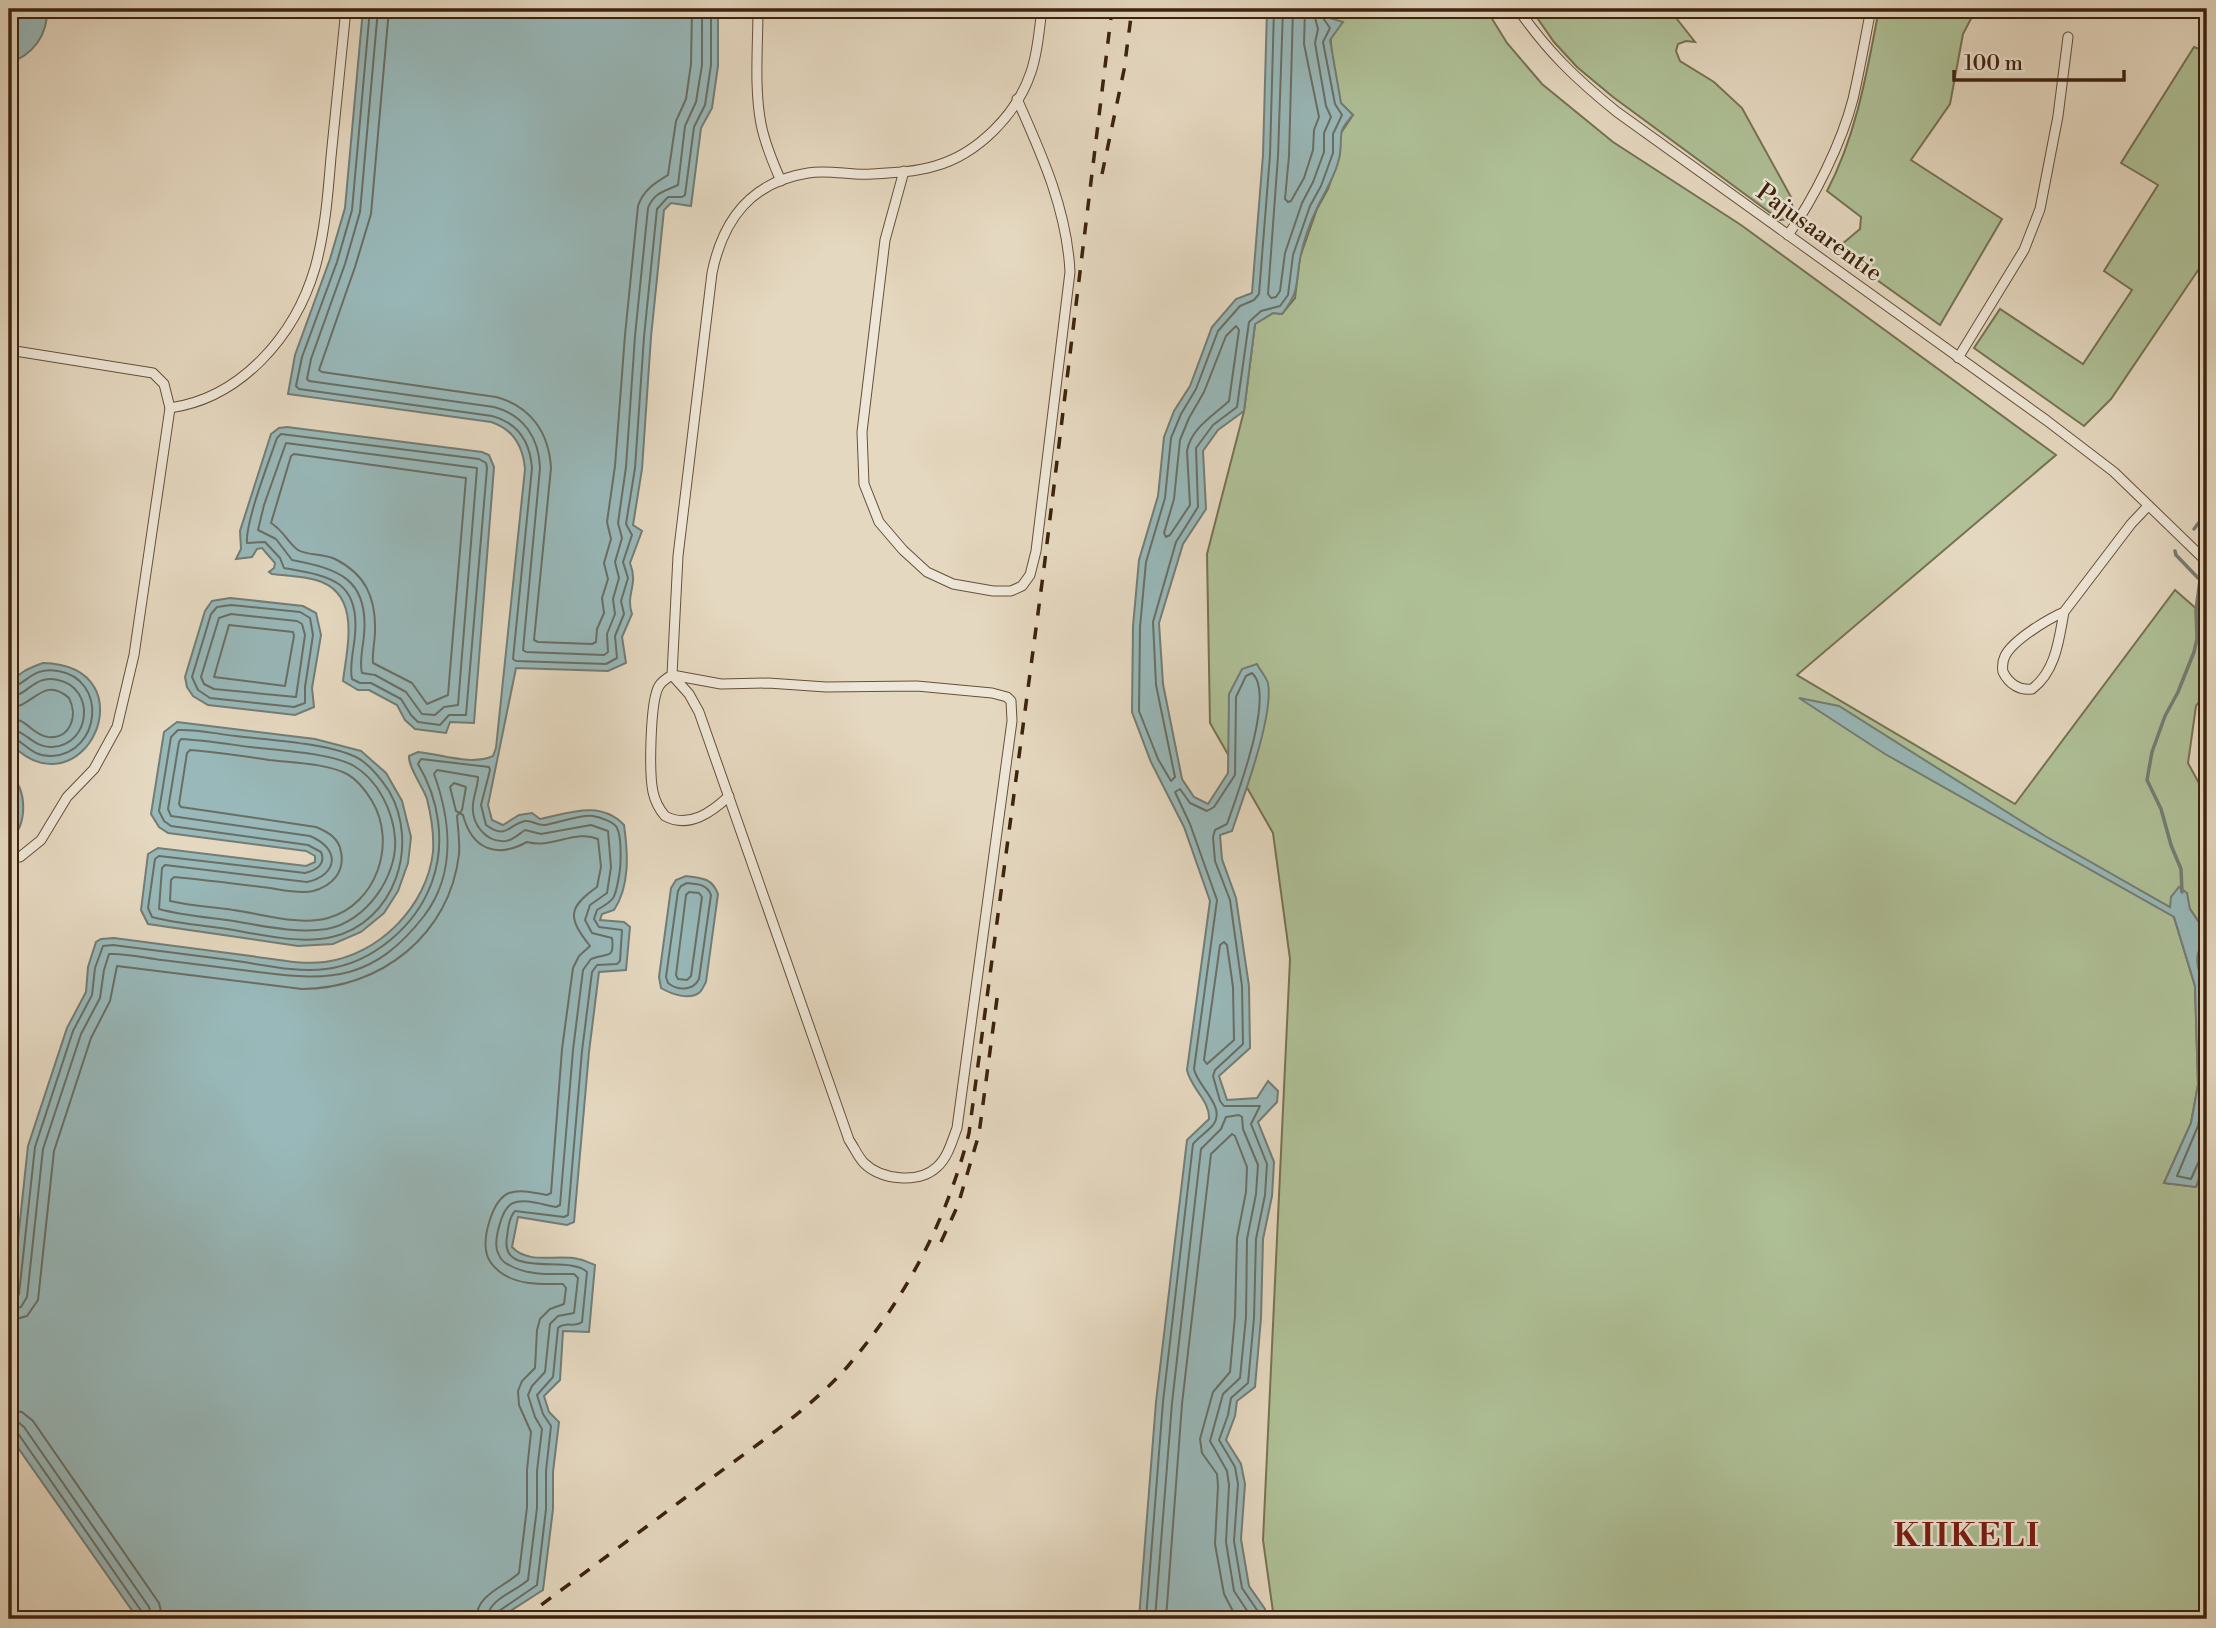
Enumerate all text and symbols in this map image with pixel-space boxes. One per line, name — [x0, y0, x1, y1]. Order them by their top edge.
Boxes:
scale bar — [1954, 38, 2123, 82]
text: 100 m — [1964, 51, 2023, 77]
street label: Pajusaarentie — [1750, 177, 1888, 289]
district label: KIIKELI — [1893, 1516, 2041, 1556]

